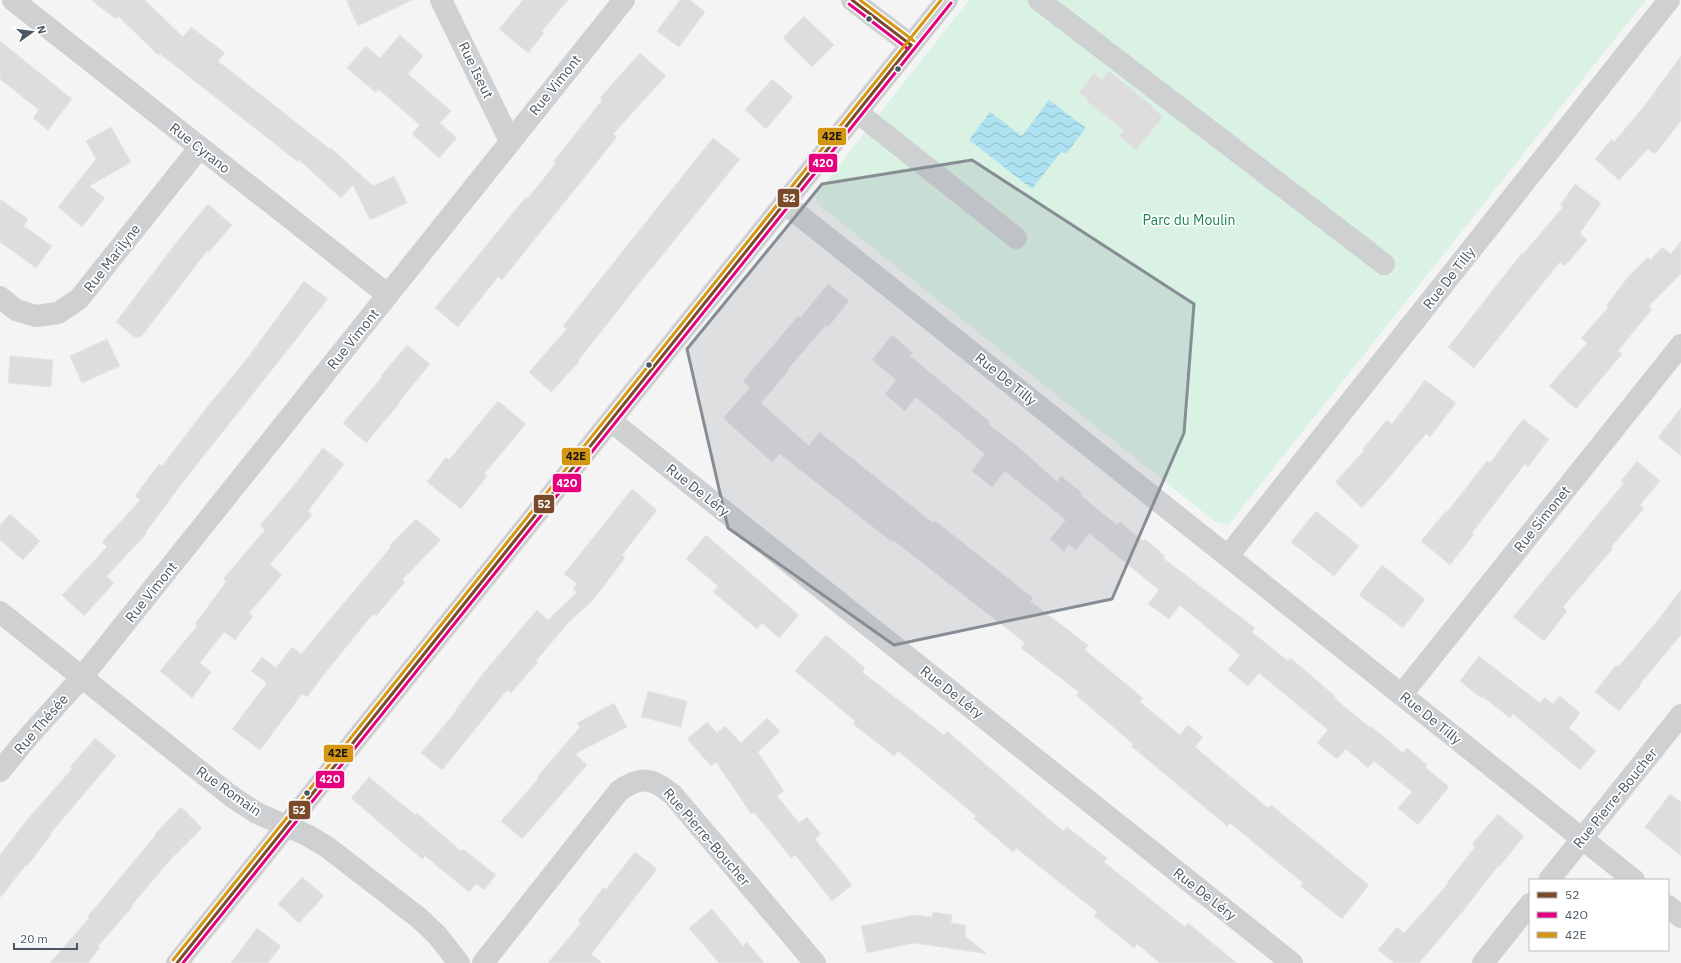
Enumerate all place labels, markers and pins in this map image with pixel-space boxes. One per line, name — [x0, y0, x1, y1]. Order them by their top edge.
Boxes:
unlabelled marker — [864, 14, 874, 24]
unlabelled marker — [893, 64, 903, 74]
unlabelled marker — [644, 360, 654, 370]
unlabelled marker — [302, 788, 312, 798]

